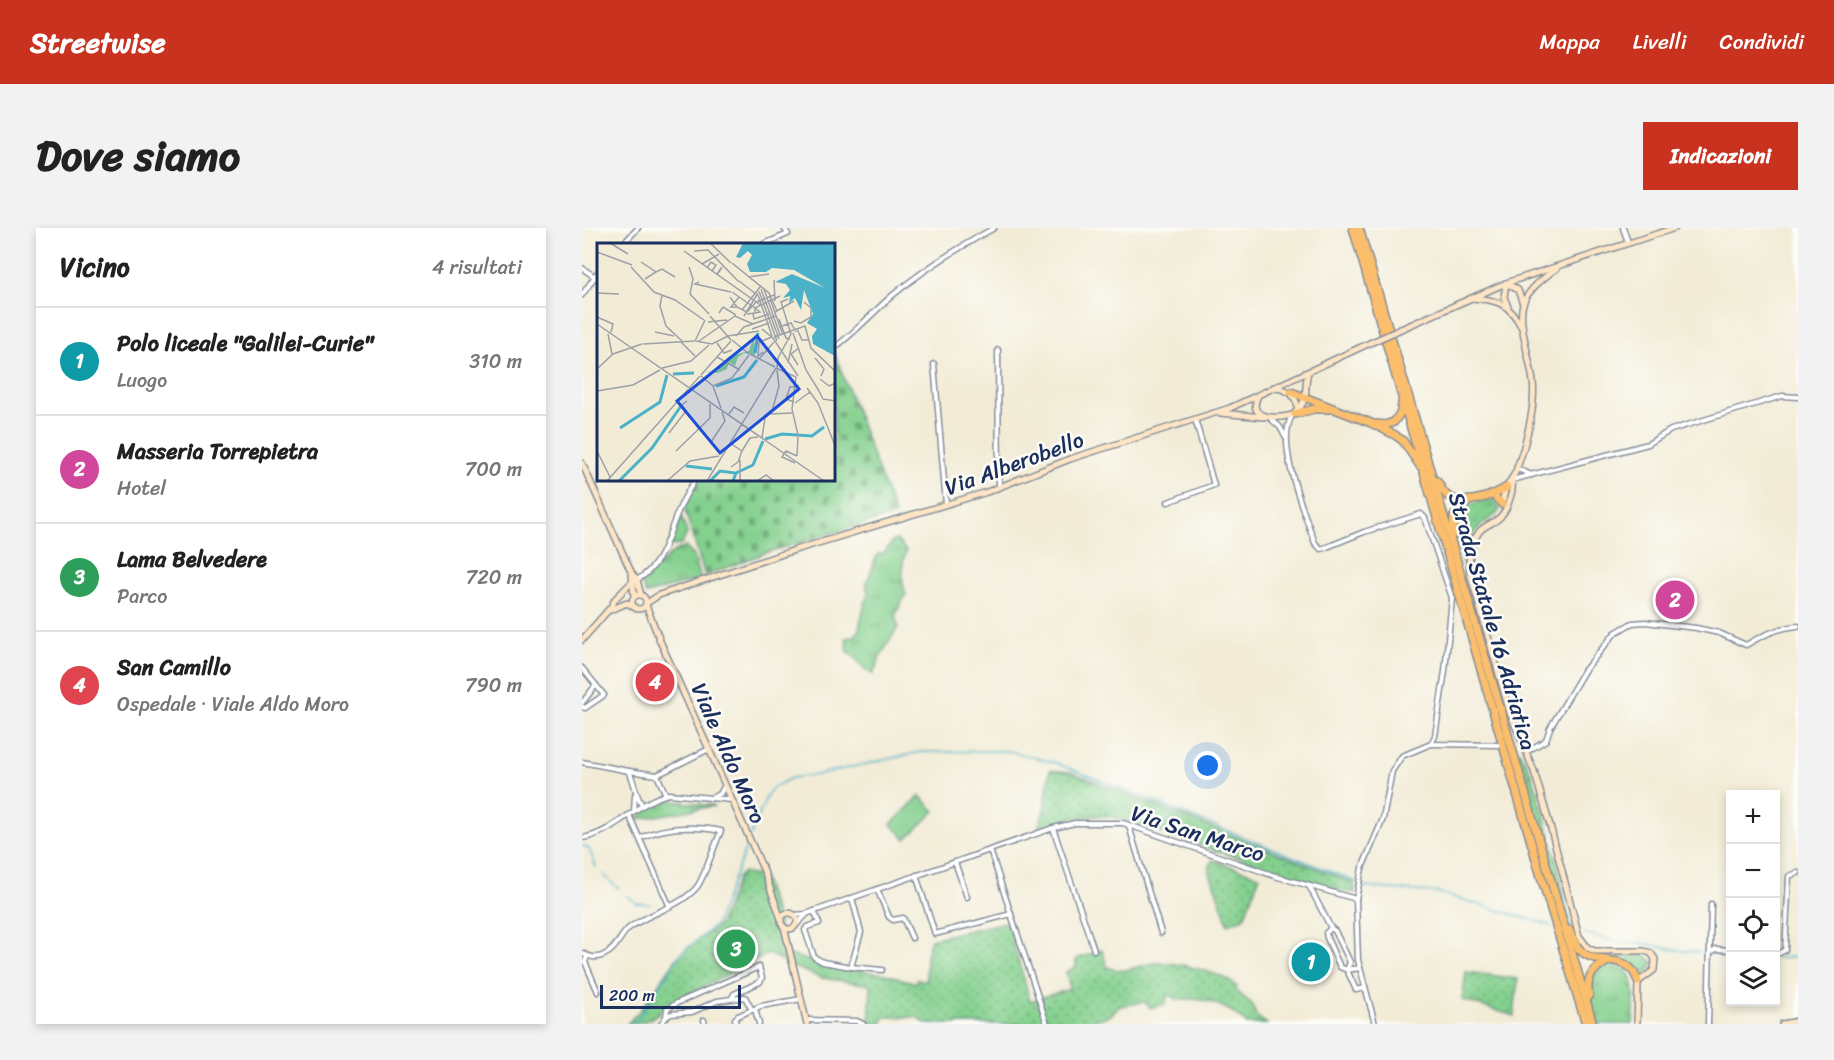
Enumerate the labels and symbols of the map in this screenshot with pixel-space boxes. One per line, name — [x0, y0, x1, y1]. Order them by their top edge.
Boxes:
inset map — [597, 243, 836, 482]
street label: Via Alberobello — [939, 420, 1090, 507]
street label: Strada Statale 16 Adriatica — [1437, 487, 1548, 755]
pin: 2 — [1656, 578, 1694, 622]
pin: 4 — [636, 660, 674, 704]
street label: Viale Aldo Moro — [680, 676, 777, 830]
your location — [1193, 751, 1222, 780]
street label: Via San Marco — [1126, 794, 1270, 873]
pin: 3 — [716, 926, 756, 972]
pin: 1 — [1292, 940, 1330, 984]
scale bar — [600, 982, 741, 1010]

